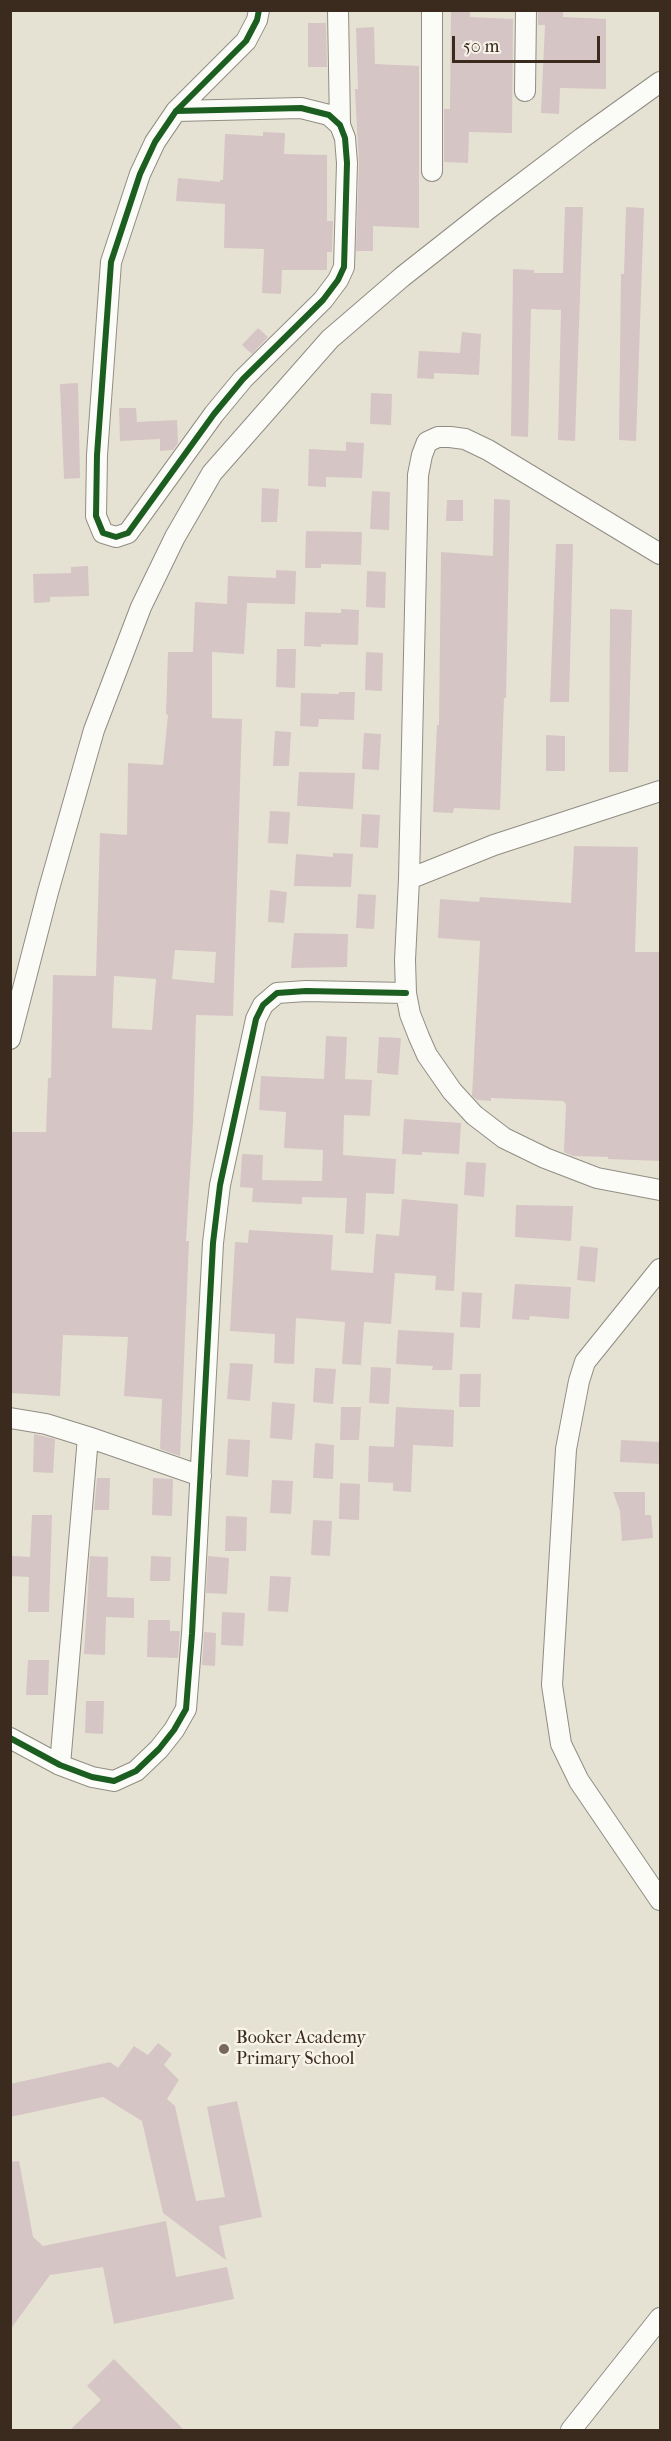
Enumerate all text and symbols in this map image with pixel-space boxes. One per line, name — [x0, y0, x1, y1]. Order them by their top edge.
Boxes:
scale bar — [455, 24, 604, 62]
text: 50 m — [463, 36, 499, 57]
place label: Booker Academy Primary School — [236, 2028, 366, 2070]
marker: Booker Academy Primary School — [217, 2042, 231, 2056]

